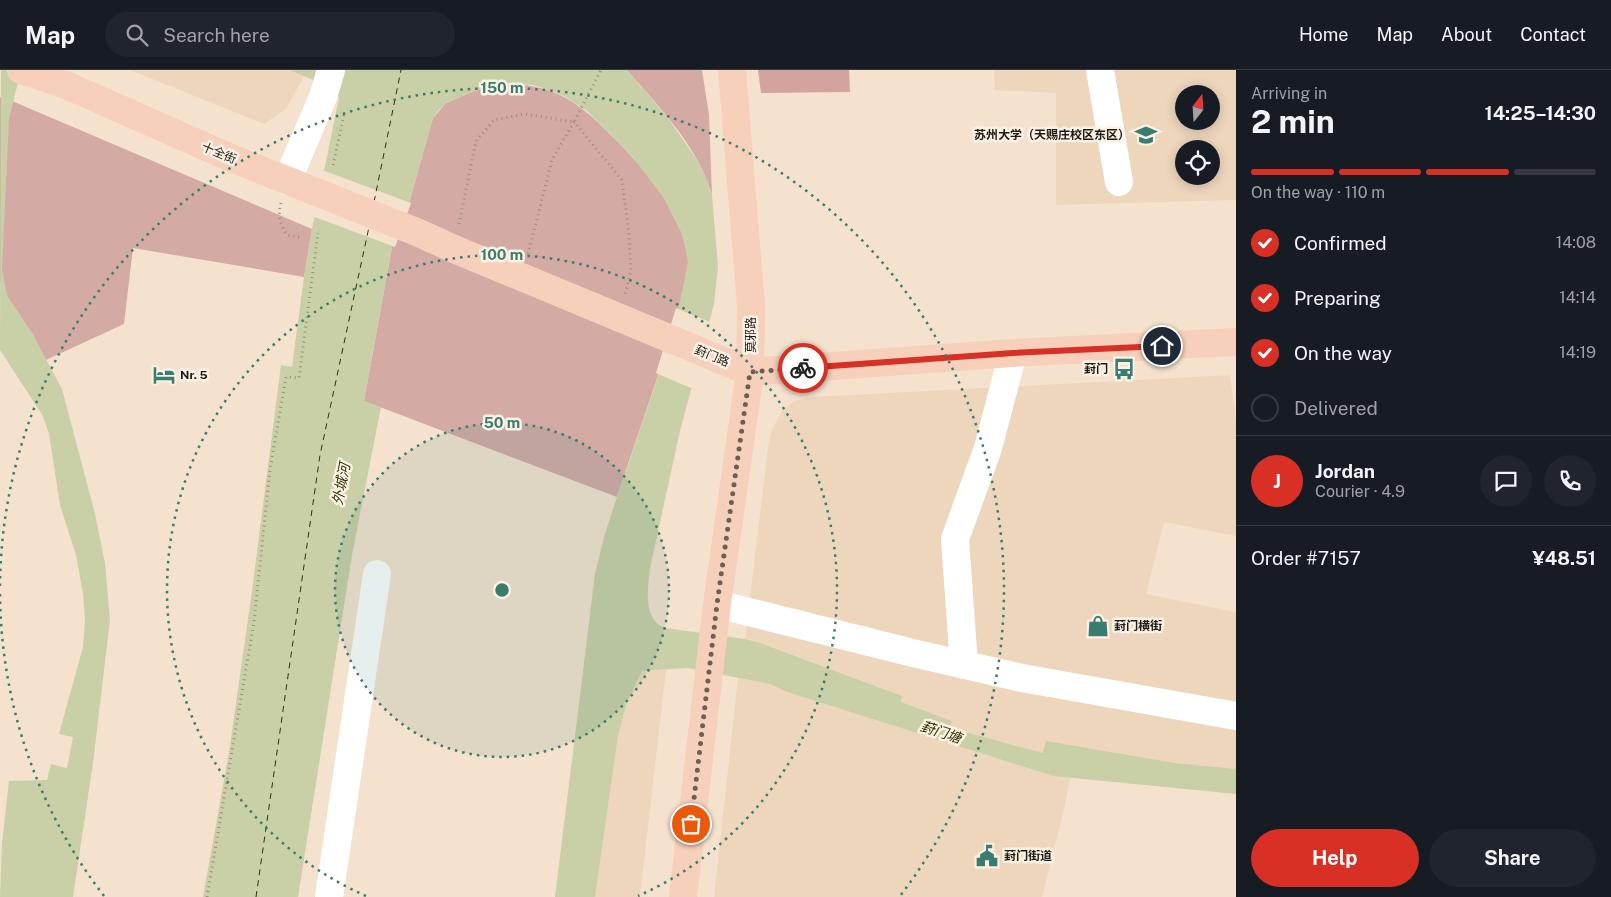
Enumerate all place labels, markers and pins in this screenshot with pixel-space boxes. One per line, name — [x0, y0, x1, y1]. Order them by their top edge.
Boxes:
school or university icon: 苏州大学（天赐庄校区东区） — [1133, 122, 1159, 148]
place label: 苏州大学（天赐庄校区东区） — [974, 128, 1130, 142]
pin — [1141, 325, 1183, 367]
bus stop icon: 葑门 — [1111, 356, 1137, 382]
hotel icon: Nr. 5 — [151, 362, 177, 388]
place label: 葑门 — [1084, 362, 1108, 376]
place label: Nr. 5 — [180, 368, 208, 382]
centre of rings — [493, 581, 511, 599]
shop icon: 葑门横街 — [1085, 613, 1111, 639]
place label: 葑门横街 — [1114, 619, 1162, 633]
pin — [670, 803, 712, 845]
public building icon: 葑门街道 — [974, 843, 1000, 869]
place label: 葑门街道 — [1004, 849, 1052, 863]

